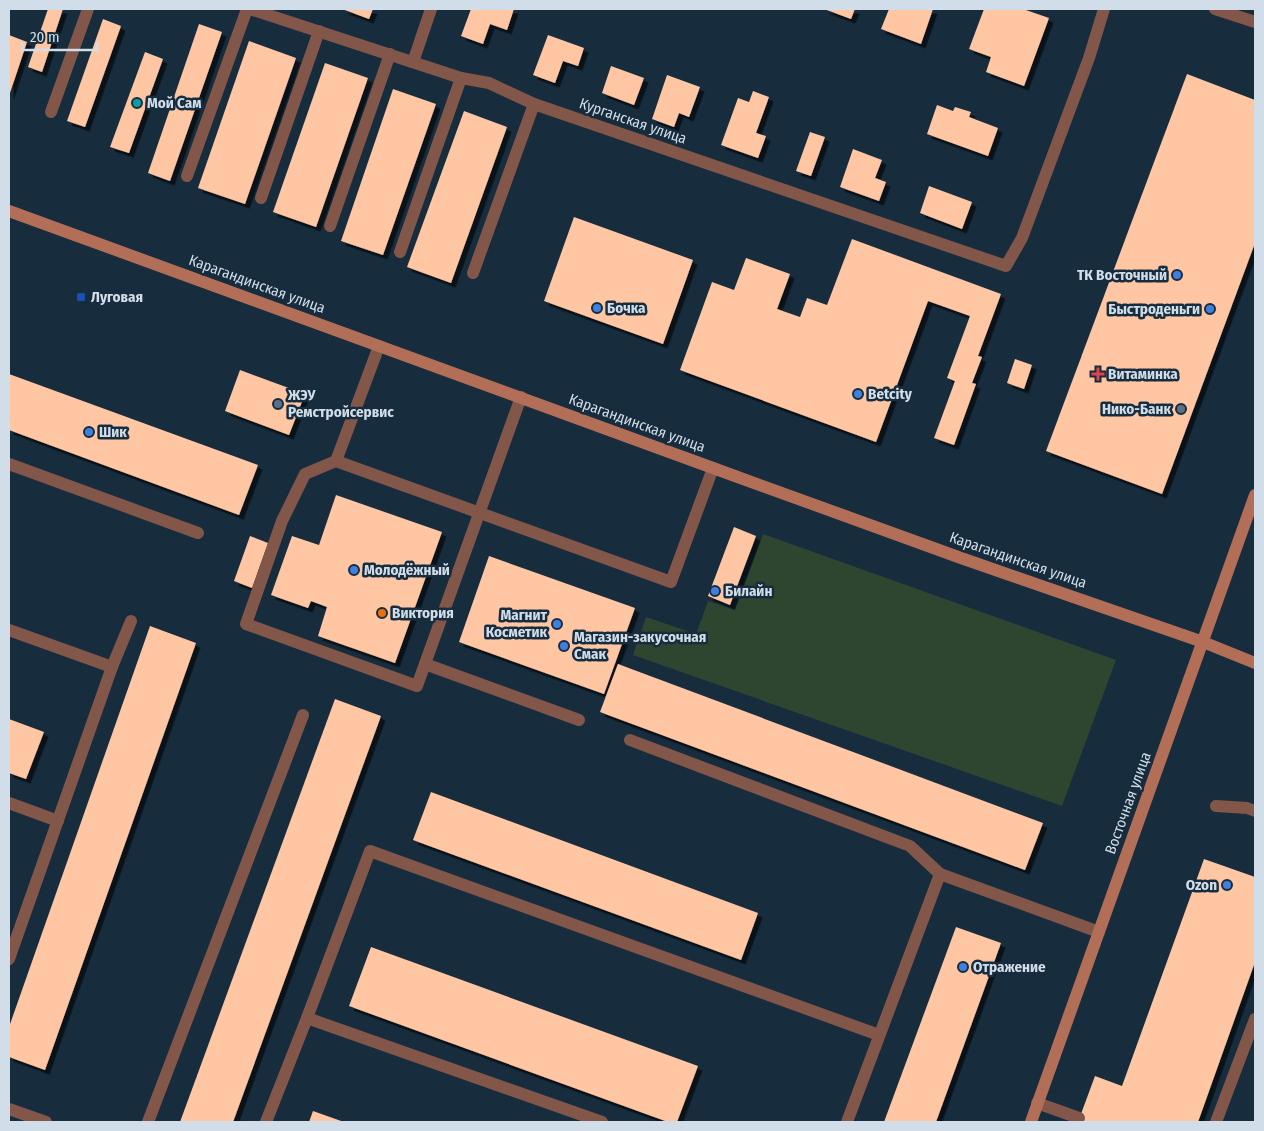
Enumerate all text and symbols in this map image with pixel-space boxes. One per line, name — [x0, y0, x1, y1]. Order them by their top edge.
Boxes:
scale bar — [22, 20, 98, 52]
text: 20 m — [30, 28, 60, 46]
place label: Мой Cам — [147, 94, 201, 112]
street label: Курганская улица — [577, 94, 689, 148]
marker: Мой Cам — [131, 97, 143, 109]
street label: Карагандинская улица — [186, 251, 328, 317]
place label: ТК Восточный — [1077, 266, 1167, 284]
marker: ТК Восточный — [1171, 269, 1183, 281]
place label: Луговая — [91, 288, 143, 306]
marker: Луговая — [75, 291, 87, 303]
place label: Бочка — [607, 299, 646, 317]
place label: Быстроденьги — [1108, 300, 1200, 318]
marker: Бочка — [591, 302, 603, 314]
marker: Быстроденьги — [1204, 303, 1216, 315]
place label: Витаминка — [1108, 365, 1178, 383]
marker: Витаминка — [1092, 368, 1104, 380]
place label: Betcity — [868, 385, 913, 403]
place label: ЖЭУ Ремстройсервис — [287, 386, 394, 421]
marker: Betcity — [852, 388, 864, 400]
street label: Карагандинская улица — [566, 390, 708, 456]
marker: ЖЭУ Ремстройсервис — [272, 398, 284, 410]
place label: Нико-Банк — [1102, 400, 1171, 418]
marker: Нико-Банк — [1175, 403, 1187, 415]
place label: Шик — [99, 423, 127, 441]
marker: Шик — [83, 426, 95, 438]
street label: Карагандинская улица — [947, 528, 1089, 592]
place label: Молодёжный — [364, 561, 450, 579]
marker: Молодёжный — [348, 564, 360, 576]
place label: Билайн — [725, 582, 772, 600]
marker: Билайн — [709, 585, 721, 597]
place label: Виктория — [392, 604, 454, 622]
place label: Магнит Косметик — [486, 606, 548, 641]
marker: Виктория — [376, 607, 388, 619]
marker: Магнит Косметик — [551, 618, 563, 630]
place label: Магазин-закусочная Смак — [574, 628, 706, 663]
marker: Магазин-закусочная Смак — [558, 640, 570, 652]
street label: Восточная улица — [1101, 749, 1155, 857]
place label: Ozon — [1186, 876, 1217, 894]
marker: Ozon — [1221, 879, 1233, 891]
place label: Отражение — [973, 958, 1046, 976]
marker: Отражение — [957, 961, 969, 973]

